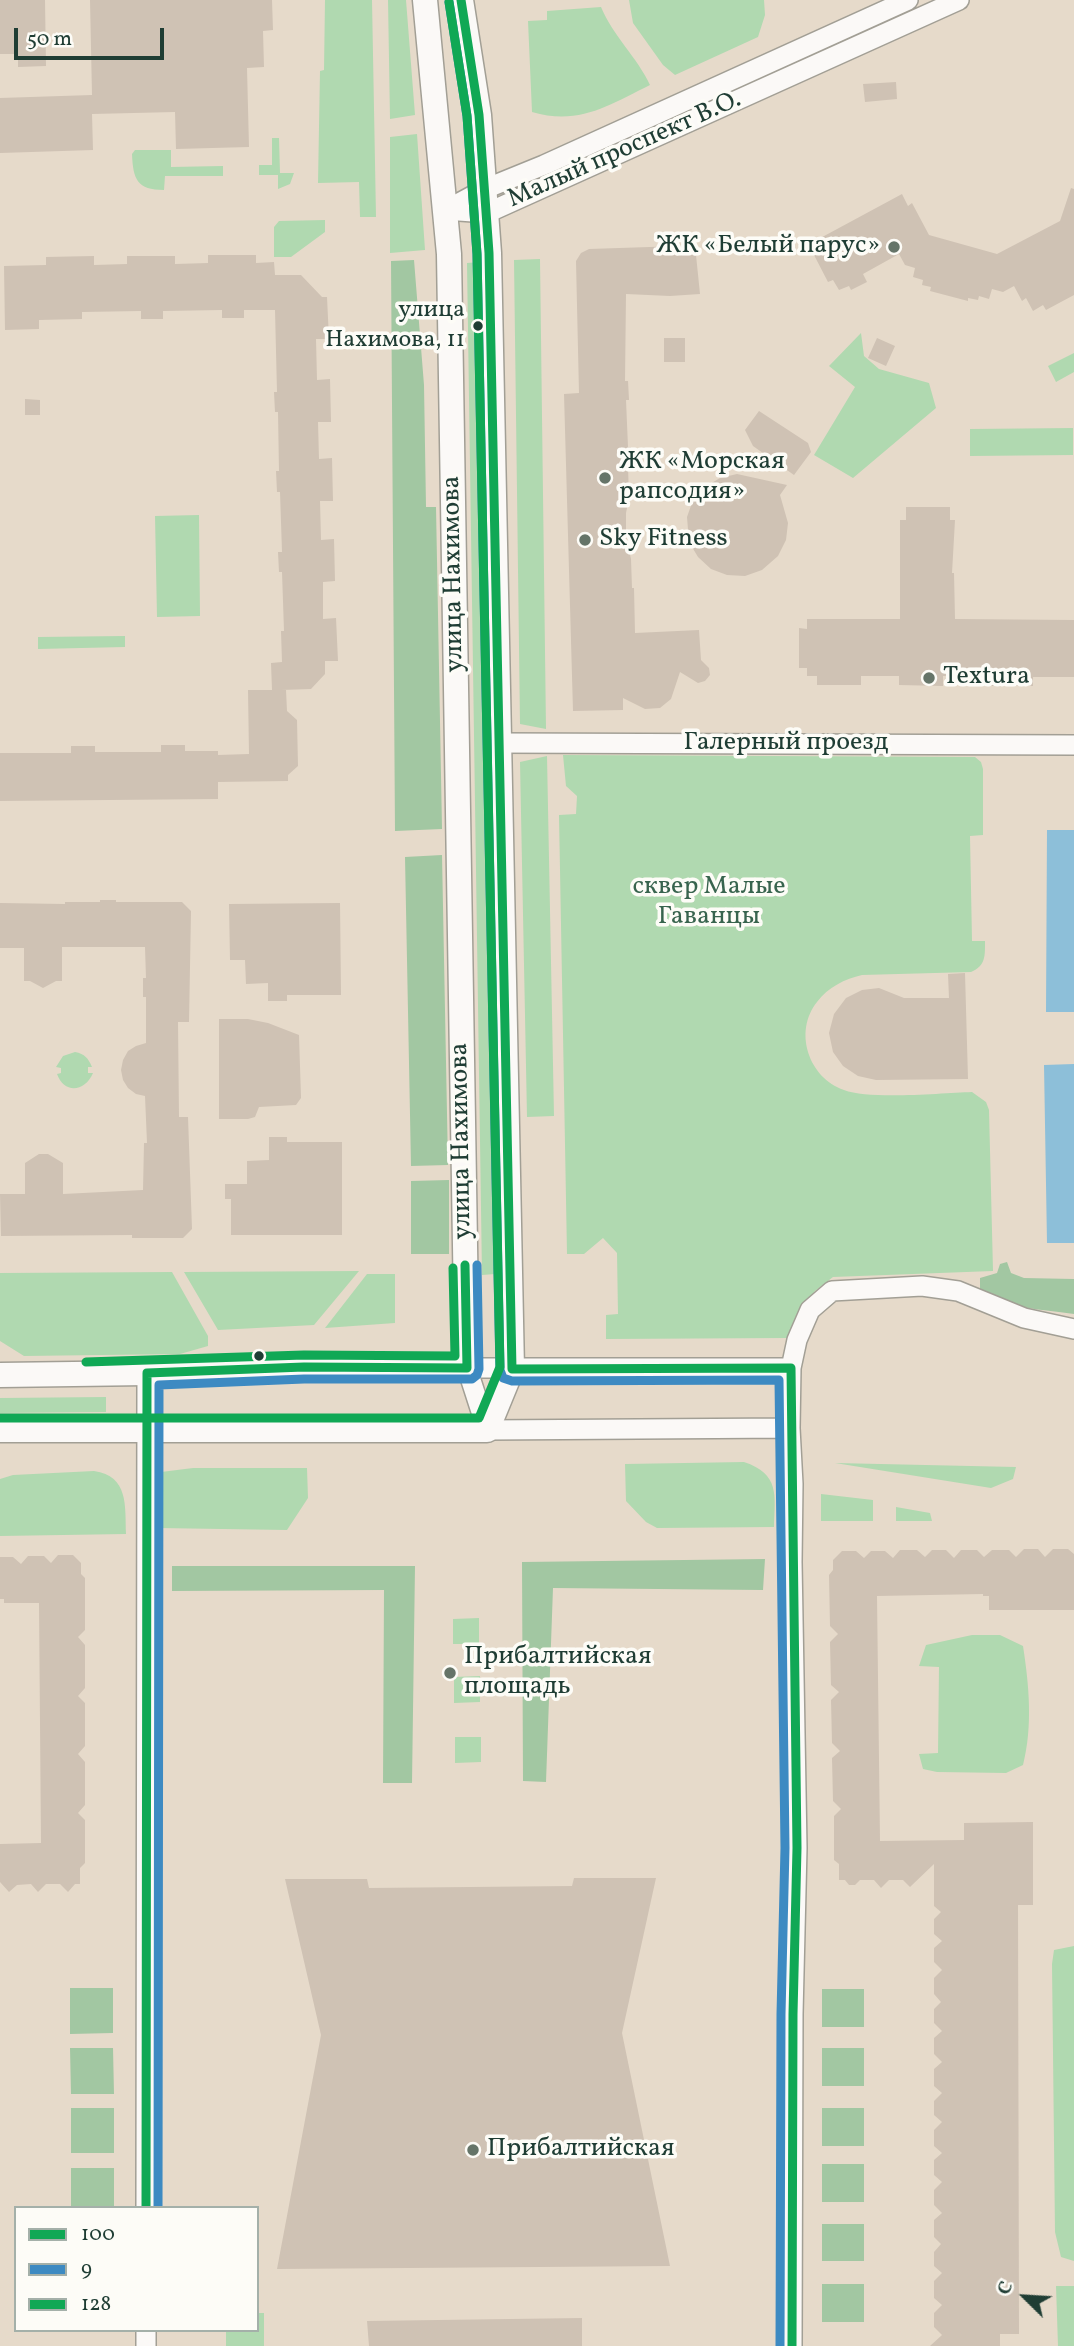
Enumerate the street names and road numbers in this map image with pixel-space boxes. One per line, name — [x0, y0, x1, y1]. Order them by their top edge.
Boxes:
street label: Малый проспект В.О. — [503, 85, 747, 217]
street label: улица Нахимова — [438, 475, 472, 673]
street label: Галерный проезд — [684, 728, 888, 760]
street label: улица Нахимова — [446, 1042, 480, 1240]

